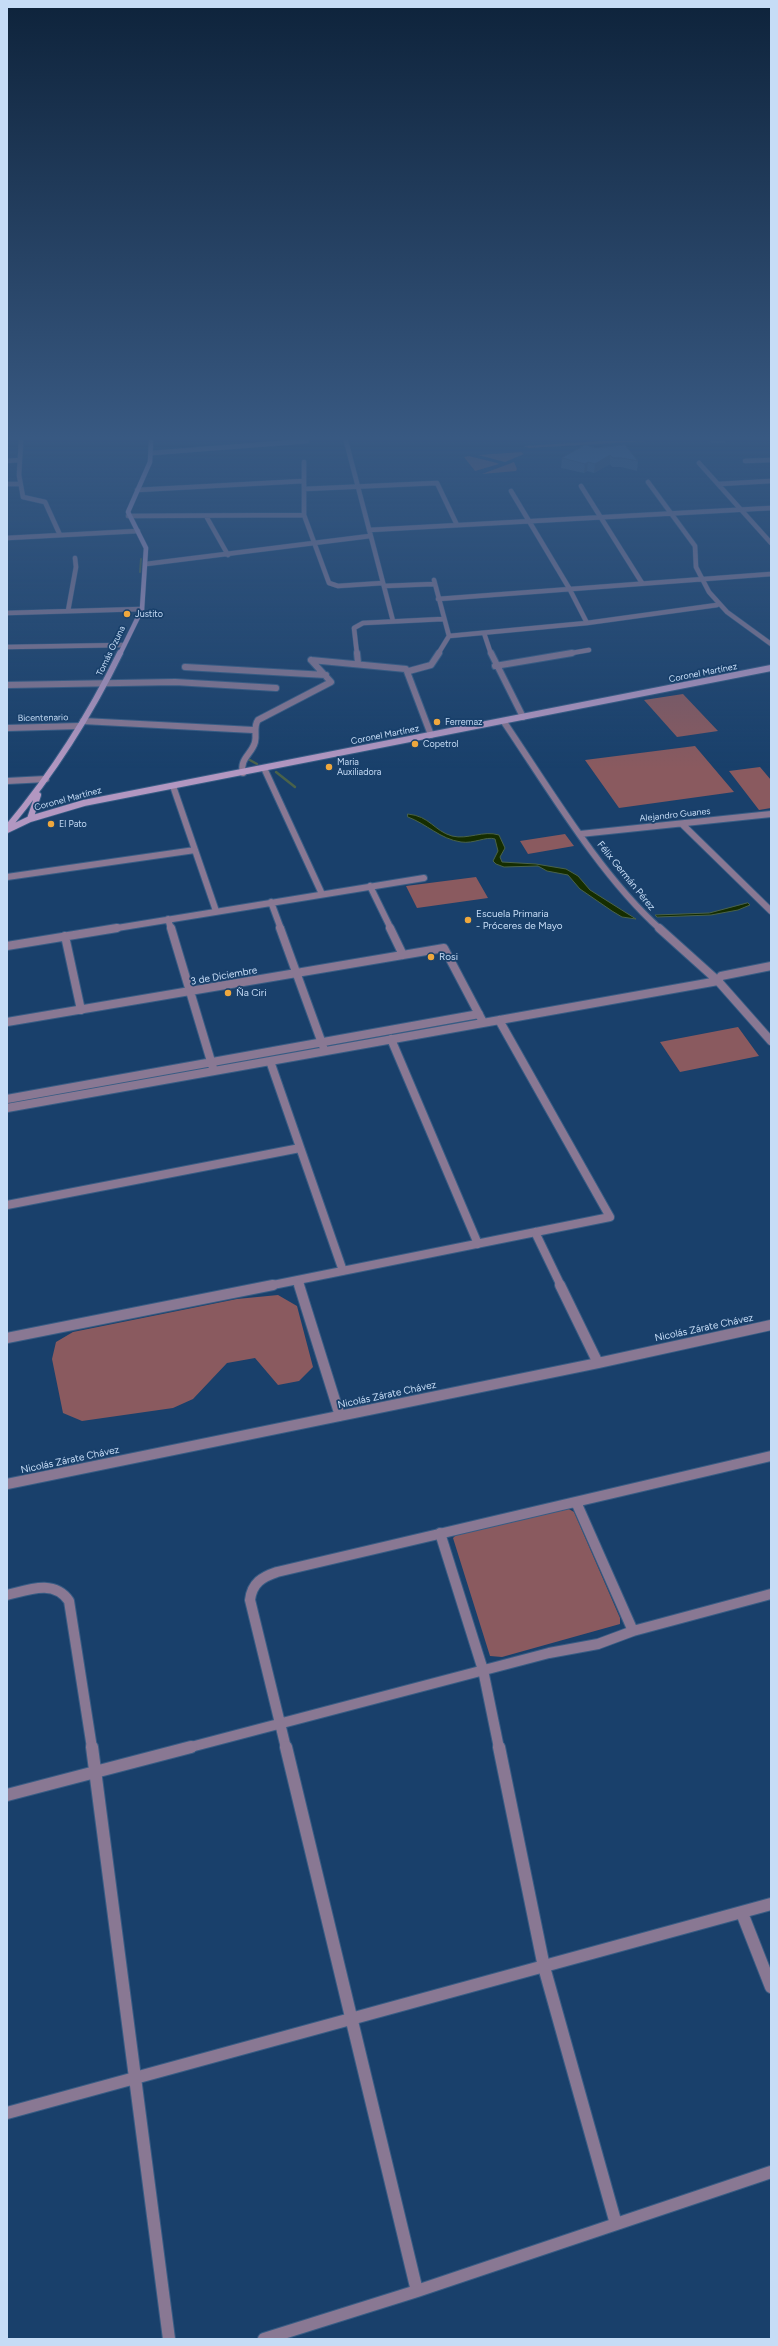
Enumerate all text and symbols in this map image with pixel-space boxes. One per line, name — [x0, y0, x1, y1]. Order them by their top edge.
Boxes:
marker: Justito — [122, 609, 132, 619]
place label: Justito — [135, 609, 163, 619]
street label: Tomás Ozuna — [94, 624, 128, 678]
street label: Coronel Martínez — [668, 661, 738, 685]
street label: Bicentenario — [18, 712, 68, 724]
marker: Ferremaz — [432, 717, 442, 727]
place label: Ferremaz — [445, 717, 482, 727]
street label: Coronel Martínez — [350, 723, 420, 747]
marker: Copetrol — [410, 739, 420, 749]
place label: Copetrol — [423, 739, 459, 749]
place label: Maria Auxiliadora — [337, 757, 381, 778]
marker: Maria Auxiliadora — [324, 762, 334, 772]
street label: Coronel Martínez — [33, 785, 103, 813]
street label: Alejandro Guanes — [639, 806, 711, 824]
marker: El Pato — [46, 819, 56, 829]
place label: El Pato — [59, 819, 87, 829]
street label: Félix Germán Pérez — [594, 839, 658, 913]
place label: Escuela Primaria - Próceres de Mayo — [476, 908, 563, 932]
marker: Escuela Primaria - Próceres de Mayo — [463, 915, 473, 925]
place label: Rosi — [439, 951, 458, 963]
marker: Rosi — [426, 952, 436, 962]
street label: 3 de Diciembre — [190, 964, 258, 988]
place label: Ña Ciri — [236, 987, 267, 999]
marker: Ña Ciri — [223, 988, 233, 998]
street label: Nicolás Zárate Chávez — [654, 1312, 754, 1344]
street label: Nicolás Zárate Chávez — [337, 1379, 437, 1411]
street label: Nicolás Zárate Chávez — [20, 1444, 120, 1476]

